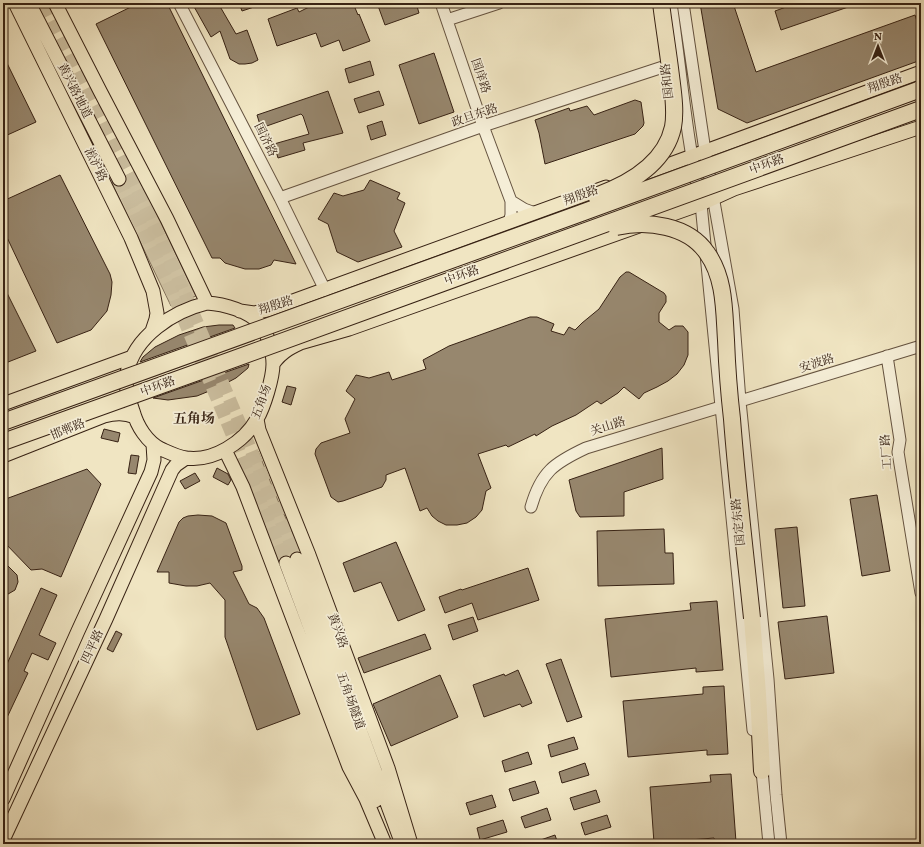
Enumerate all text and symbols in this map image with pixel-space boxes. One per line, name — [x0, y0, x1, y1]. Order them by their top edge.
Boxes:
north arrow — [858, 26, 898, 66]
text: N — [874, 30, 882, 45]
street label: 国庠路 — [467, 56, 493, 96]
street label: 黄兴路地道 — [53, 61, 95, 121]
street label: 国和路 — [658, 62, 678, 100]
street label: 翔殷路 — [865, 71, 905, 97]
street label: 政旦东路 — [450, 101, 500, 131]
street label: 国济路 — [250, 120, 280, 160]
street label: 淞沪路 — [80, 145, 110, 185]
street label: 中环路 — [747, 151, 787, 179]
street label: 翔殷路 — [561, 182, 601, 210]
street label: 中环路 — [442, 262, 482, 290]
street label: 翔殷路 — [256, 293, 296, 319]
street label: 安波路 — [797, 351, 837, 377]
street label: 中环路 — [138, 373, 178, 401]
street label: 五角场 — [248, 382, 276, 422]
district label: 五角场 — [173, 410, 215, 429]
street label: 关山路 — [588, 414, 628, 440]
street label: 邯郸路 — [48, 416, 88, 444]
street label: 工厂路 — [878, 433, 896, 471]
street label: 国定东路 — [729, 497, 749, 547]
street label: 黄兴路 — [323, 611, 351, 651]
street label: 四平路 — [78, 627, 108, 667]
street label: 五角场隧道 — [332, 670, 368, 732]

